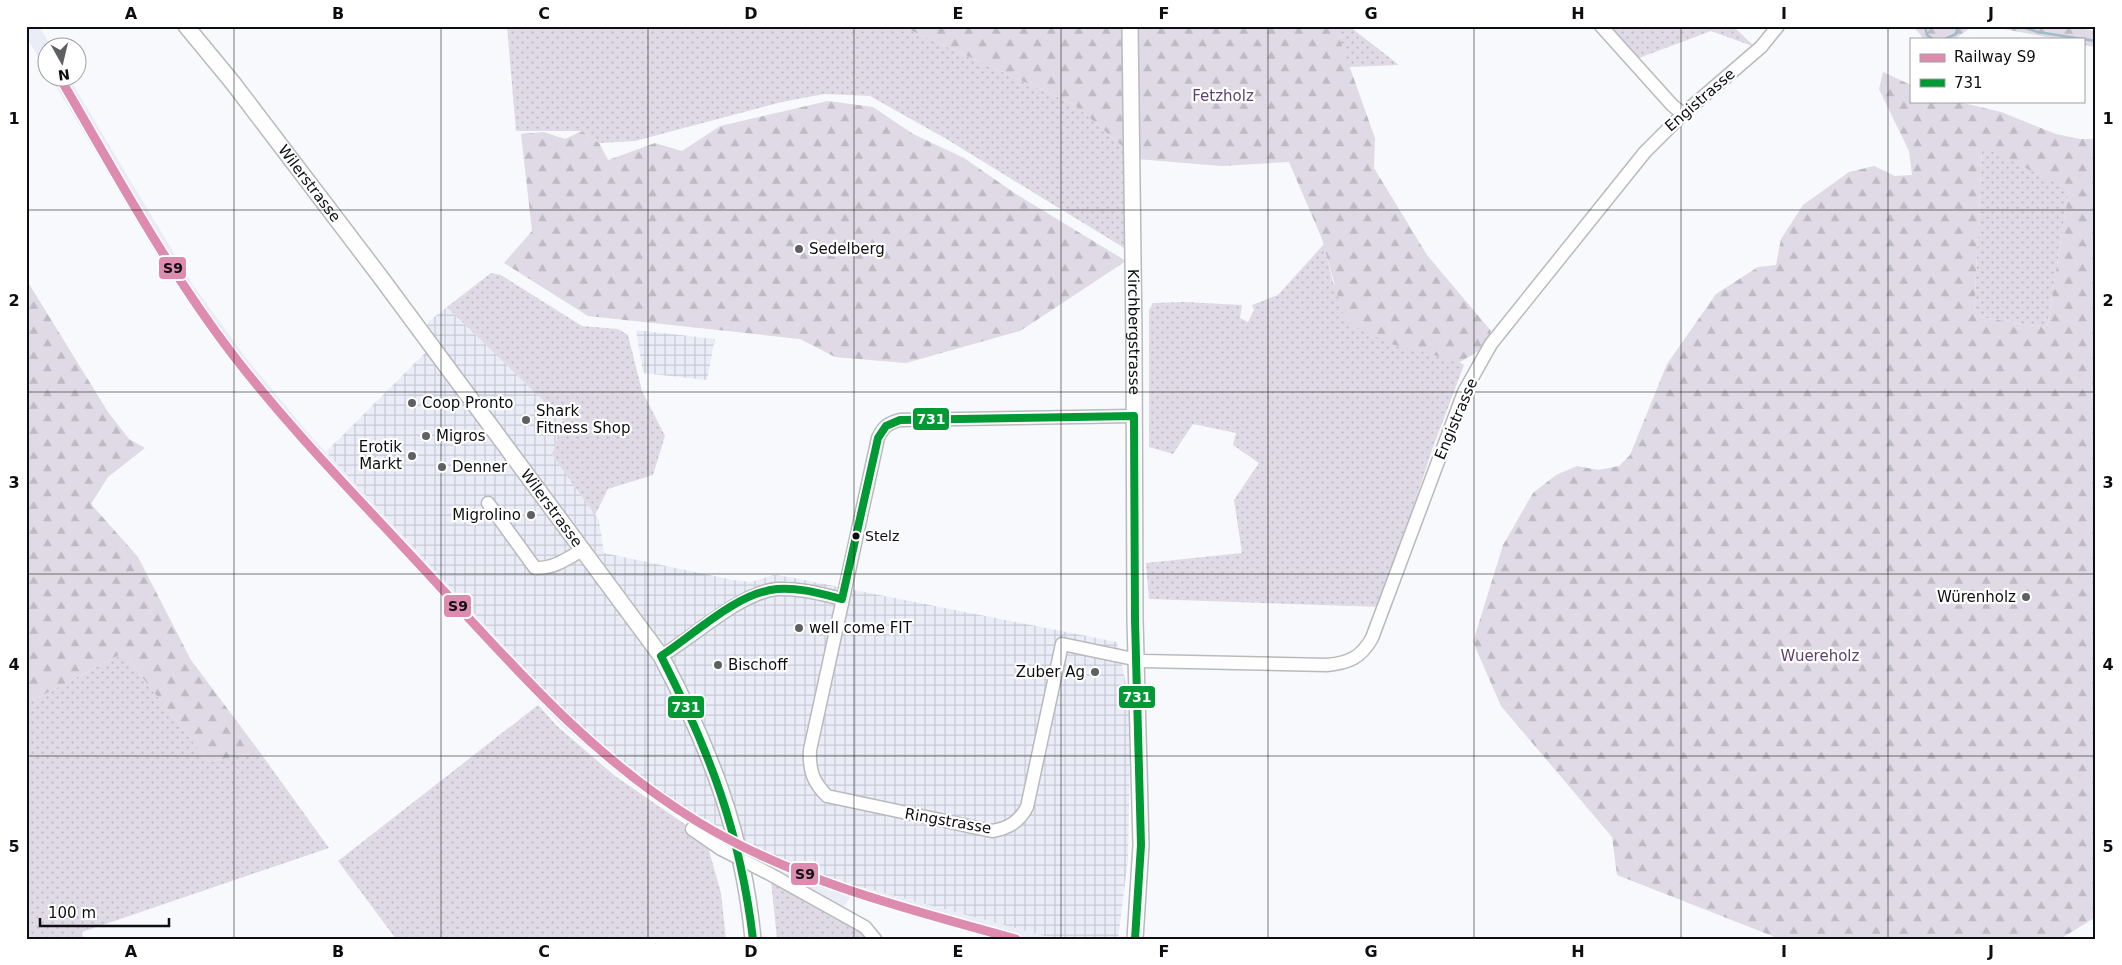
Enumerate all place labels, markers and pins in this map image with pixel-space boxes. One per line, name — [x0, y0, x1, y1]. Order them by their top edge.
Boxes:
place label: Sedelberg — [809, 240, 885, 258]
marker: Sedelberg — [793, 243, 805, 255]
place label: Coop Pronto — [422, 394, 513, 412]
marker: Coop Pronto — [406, 397, 418, 409]
place label: Shark Fitness Shop — [536, 402, 630, 437]
marker: Shark Fitness Shop — [520, 414, 532, 426]
place label: Migros — [436, 427, 486, 445]
marker: Migros — [420, 430, 432, 442]
place label: Erotik Markt — [359, 438, 402, 473]
marker: Erotik Markt — [406, 450, 418, 462]
place label: Denner — [452, 458, 508, 476]
marker: Denner — [436, 461, 448, 473]
place label: Migrolino — [452, 506, 521, 524]
marker: Migrolino — [525, 509, 537, 521]
place label: Stelz — [865, 528, 899, 544]
marker: Stelz — [851, 531, 861, 541]
place label: Würenholz — [1937, 588, 2016, 606]
marker: Würenholz — [2020, 591, 2032, 603]
place label: well come FIT — [809, 619, 913, 637]
marker: well come FIT — [793, 622, 805, 634]
place label: Bischoff — [728, 656, 788, 674]
marker: Bischoff — [712, 659, 724, 671]
place label: Zuber Ag — [1016, 663, 1085, 681]
marker: Zuber Ag — [1089, 666, 1101, 678]

